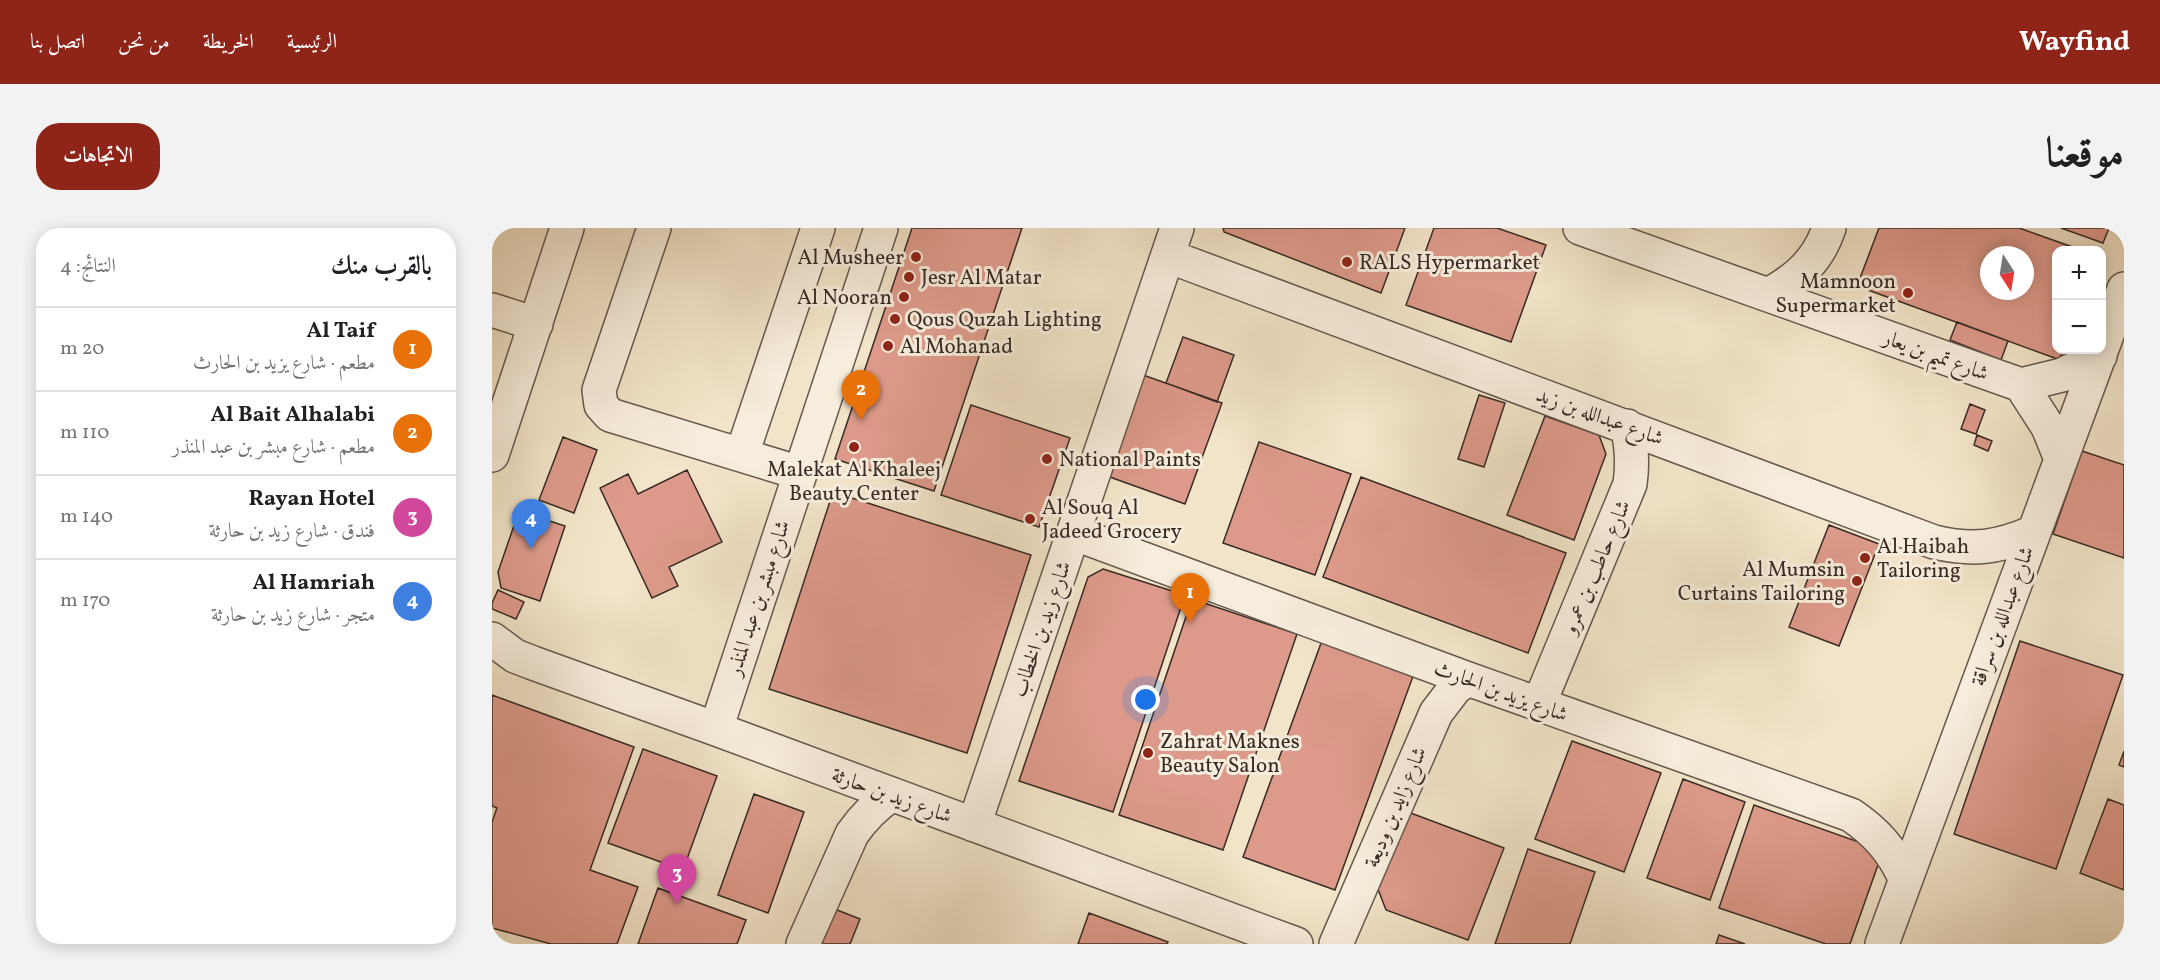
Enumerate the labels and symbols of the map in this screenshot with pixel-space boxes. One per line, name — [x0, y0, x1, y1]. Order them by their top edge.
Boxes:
place label: Al Musheer — [798, 244, 904, 273]
north arrow — [1980, 246, 2034, 300]
place label: RALS Hypermarket — [1359, 249, 1540, 278]
marker: Al Musheer — [909, 250, 923, 264]
marker: RALS Hypermarket — [1340, 255, 1354, 269]
place label: Jesr Al Matar — [921, 264, 1042, 293]
place label: Mamnoon Supermarket — [1775, 268, 1896, 321]
marker: Jesr Al Matar — [902, 270, 916, 284]
place label: Al Nooran — [797, 284, 892, 313]
marker: Mamnoon Supermarket — [1901, 286, 1915, 300]
marker: Al Nooran — [897, 290, 911, 304]
place label: Qous Quzah Lighting — [907, 306, 1102, 335]
marker: Qous Quzah Lighting — [888, 312, 902, 326]
street label: شارع تميم بن يعار — [1875, 323, 1992, 394]
place label: Al Mohanad — [900, 333, 1013, 362]
marker: Al Mohanad — [881, 339, 895, 353]
pin: 2 — [842, 370, 880, 420]
street label: شارع عبدالله بن زيد — [1531, 381, 1667, 456]
marker: Malekat Al Khaleej Beauty Center — [847, 440, 861, 454]
place label: National Paints — [1059, 446, 1201, 475]
marker: National Paints — [1040, 452, 1054, 466]
place label: Malekat Al Khaleej Beauty Center — [767, 456, 941, 509]
place label: Al Souq Al Jadeed Grocery — [1042, 494, 1183, 547]
street label: شارع حاطب بن عمرو — [1555, 496, 1641, 642]
pin: 4 — [512, 500, 550, 549]
marker: Al Souq Al Jadeed Grocery — [1023, 512, 1037, 526]
street label: شارع مبشر بن عبد المنذر — [720, 517, 800, 683]
place label: Al Haibah Tailoring — [1877, 533, 1969, 586]
street label: شارع عبدالله بن سراقة — [1965, 542, 2044, 691]
marker: Al Haibah Tailoring — [1858, 551, 1872, 565]
place label: Al Mumsin Curtains Tailoring — [1678, 556, 1845, 609]
street label: شارع زيد بن الخطاب — [1006, 558, 1081, 702]
pin: 1 — [1170, 574, 1210, 623]
marker: Al Mumsin Curtains Tailoring — [1850, 574, 1864, 588]
street label: شارع يزيد بن الحارث — [1429, 655, 1571, 732]
your location — [1131, 685, 1160, 714]
place label: Zahrat Maknes Beauty Salon — [1160, 728, 1300, 781]
street label: شارع زايد بن وديعة — [1358, 743, 1437, 873]
marker: Zahrat Maknes Beauty Salon — [1141, 746, 1155, 760]
street label: شارع زيد بن حارثة — [826, 761, 956, 834]
pin: 3 — [658, 854, 696, 904]

